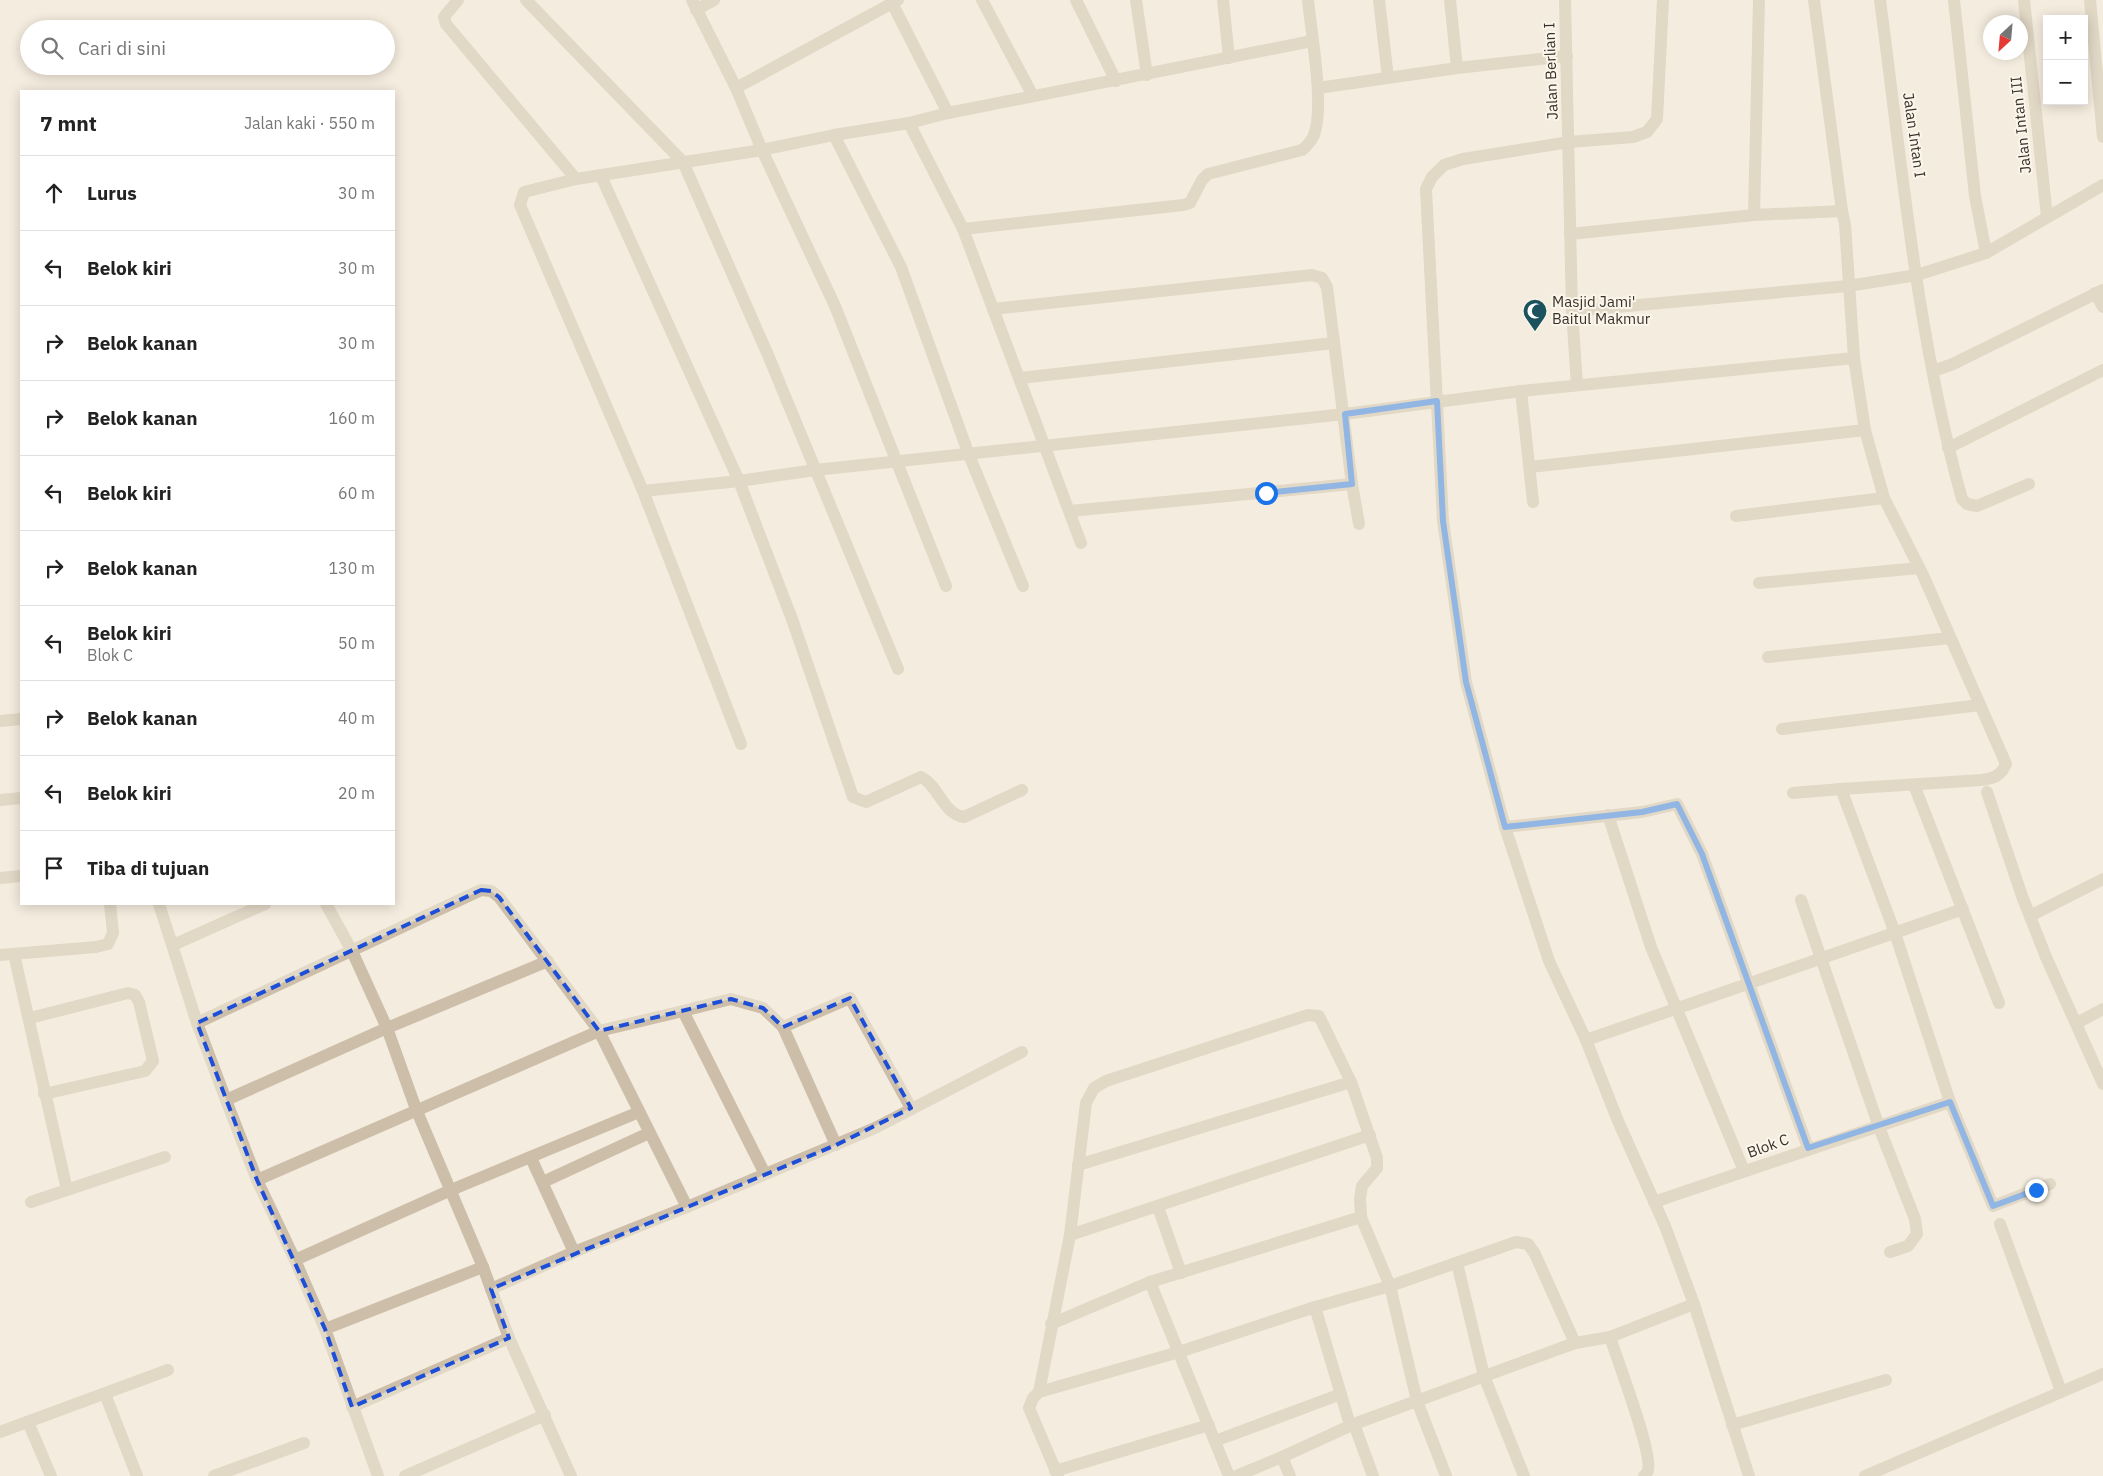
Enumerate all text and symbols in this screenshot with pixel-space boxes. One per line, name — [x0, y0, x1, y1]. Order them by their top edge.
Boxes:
north arrow — [1983, 15, 2028, 60]
map controls — [2043, 15, 2088, 105]
button: + — [2043, 15, 2088, 60]
search box — [20, 20, 395, 75]
street label: Jalan Berlian I — [1539, 22, 1562, 120]
icon: search — [38, 34, 66, 62]
text: Cari di sini — [78, 36, 166, 60]
button: − — [2043, 60, 2088, 105]
street label: Jalan Intan III — [2006, 75, 2035, 175]
street label: Jalan Intan I — [1899, 91, 1930, 179]
text: 7 mnt — [40, 109, 97, 137]
text: Jalan kaki · 550 m — [244, 113, 375, 133]
icon: ahead — [40, 179, 68, 207]
text: Lurus — [87, 181, 137, 205]
text: 30 m — [338, 183, 375, 203]
icon: left — [40, 254, 68, 282]
text: Belok kiri — [87, 256, 172, 280]
text: 30 m — [338, 258, 375, 278]
place label: Masjid Jami' Baitul Makmur — [1552, 292, 1651, 328]
mosque icon: Masjid Jami' Baitul Makmur — [1522, 298, 1548, 332]
icon: right — [40, 329, 68, 357]
text: Belok kanan — [87, 331, 198, 355]
text: 30 m — [338, 333, 375, 353]
icon: right — [40, 404, 68, 432]
text: Belok kanan — [87, 406, 198, 430]
text: 160 m — [328, 408, 375, 428]
icon: left — [40, 479, 68, 507]
text: Belok kiri — [87, 481, 172, 505]
route start — [1255, 482, 1278, 505]
text: 60 m — [338, 483, 375, 503]
icon: right — [40, 554, 68, 582]
text: Belok kanan — [87, 556, 198, 580]
text: 130 m — [328, 558, 375, 578]
text: Belok kiri — [87, 621, 172, 645]
icon: left — [40, 629, 68, 657]
text: 50 m — [338, 633, 375, 653]
text: Blok C — [87, 645, 133, 665]
icon: right — [40, 704, 68, 732]
text: Belok kanan — [87, 706, 198, 730]
text: 40 m — [338, 708, 375, 728]
icon: left — [40, 779, 68, 807]
text: Belok kiri — [87, 781, 172, 805]
text: 20 m — [338, 783, 375, 803]
icon: arrive — [40, 854, 68, 882]
text: Tiba di tujuan — [87, 856, 209, 880]
street label: Blok C — [1744, 1129, 1791, 1162]
route end — [2025, 1179, 2048, 1202]

